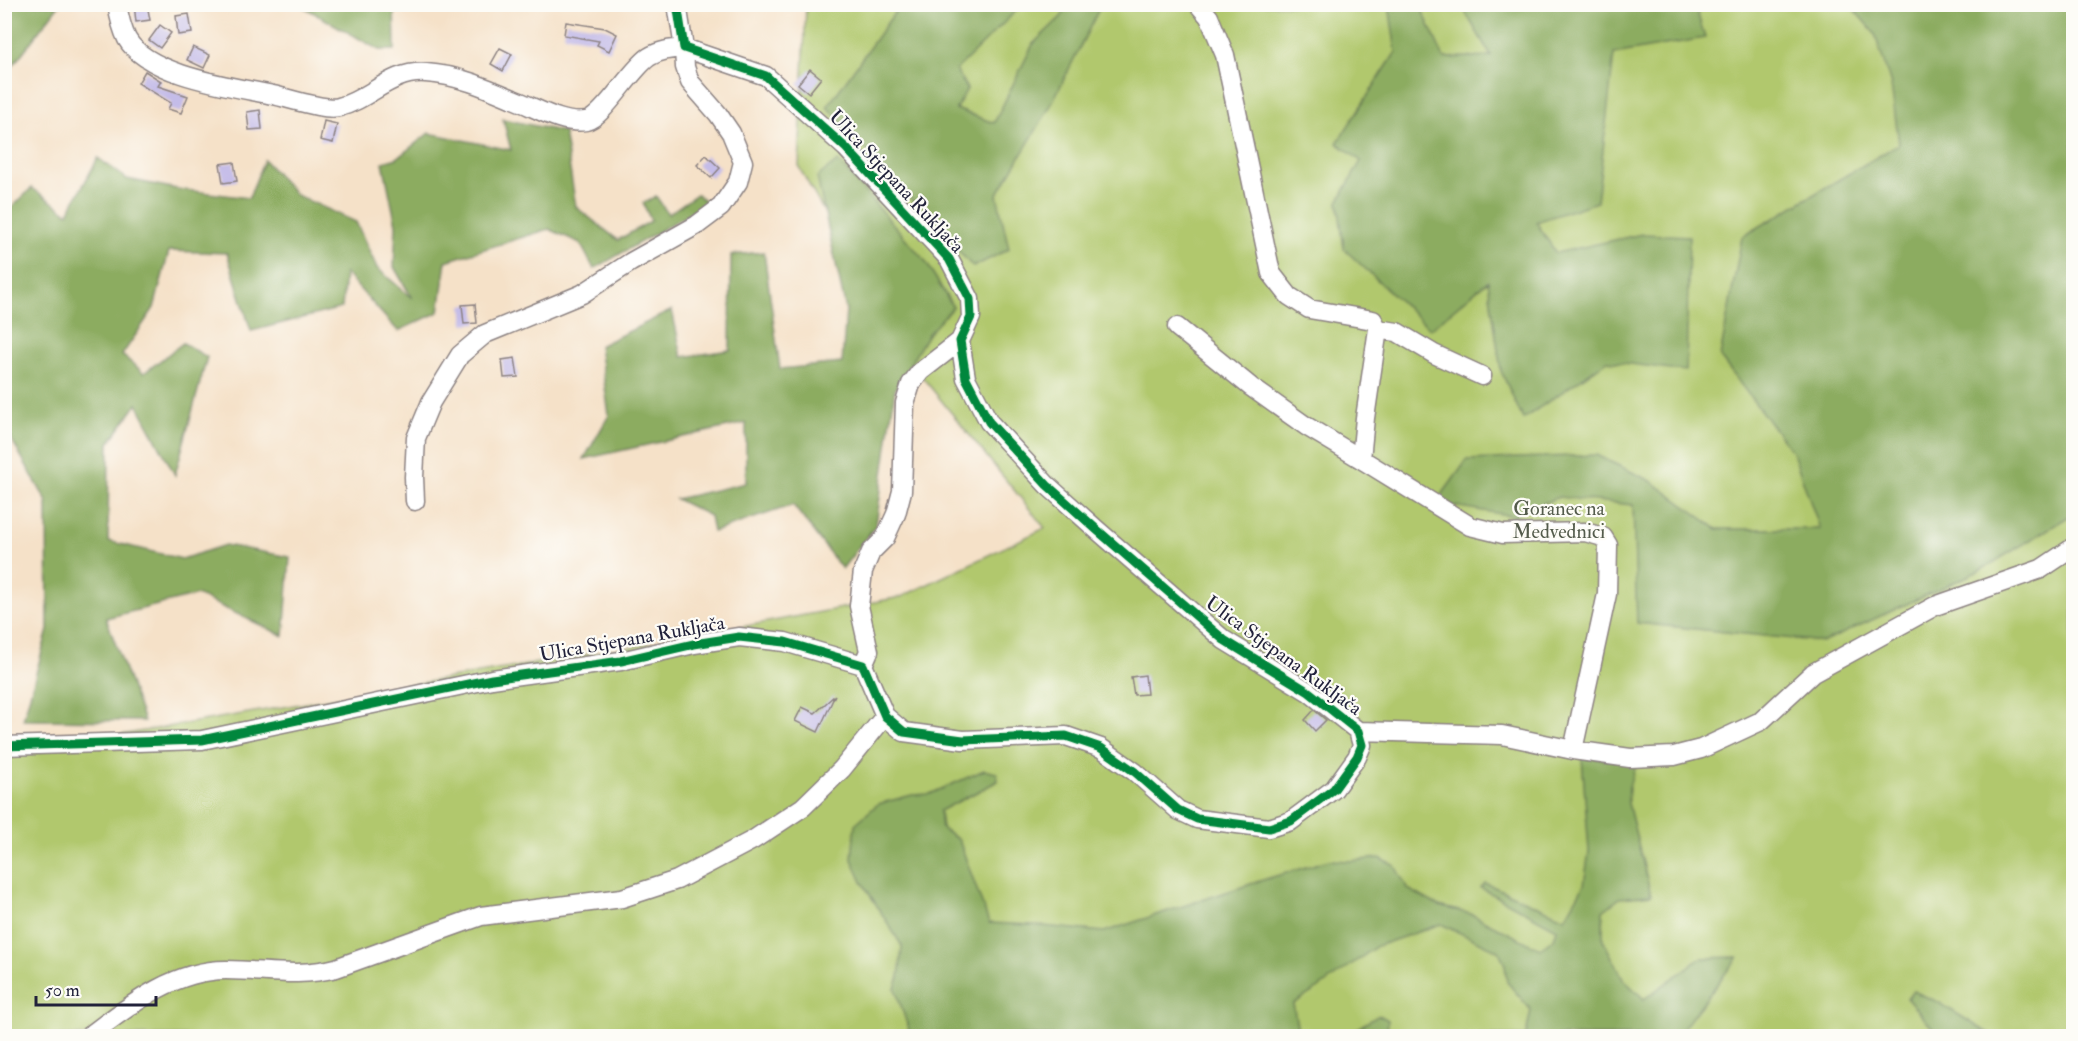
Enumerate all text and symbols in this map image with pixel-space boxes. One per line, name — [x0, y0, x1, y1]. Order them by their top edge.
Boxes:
street label: Ulica Stjepana Rukljača — [823, 104, 970, 260]
park label: Goranec na Medvednici — [1513, 496, 1606, 544]
street label: Ulica Stjepana Rukljača — [1200, 590, 1368, 722]
street label: Ulica Stjepana Rukljača — [538, 610, 728, 668]
scale bar — [36, 969, 156, 1007]
text: 50 m — [45, 979, 80, 1002]

